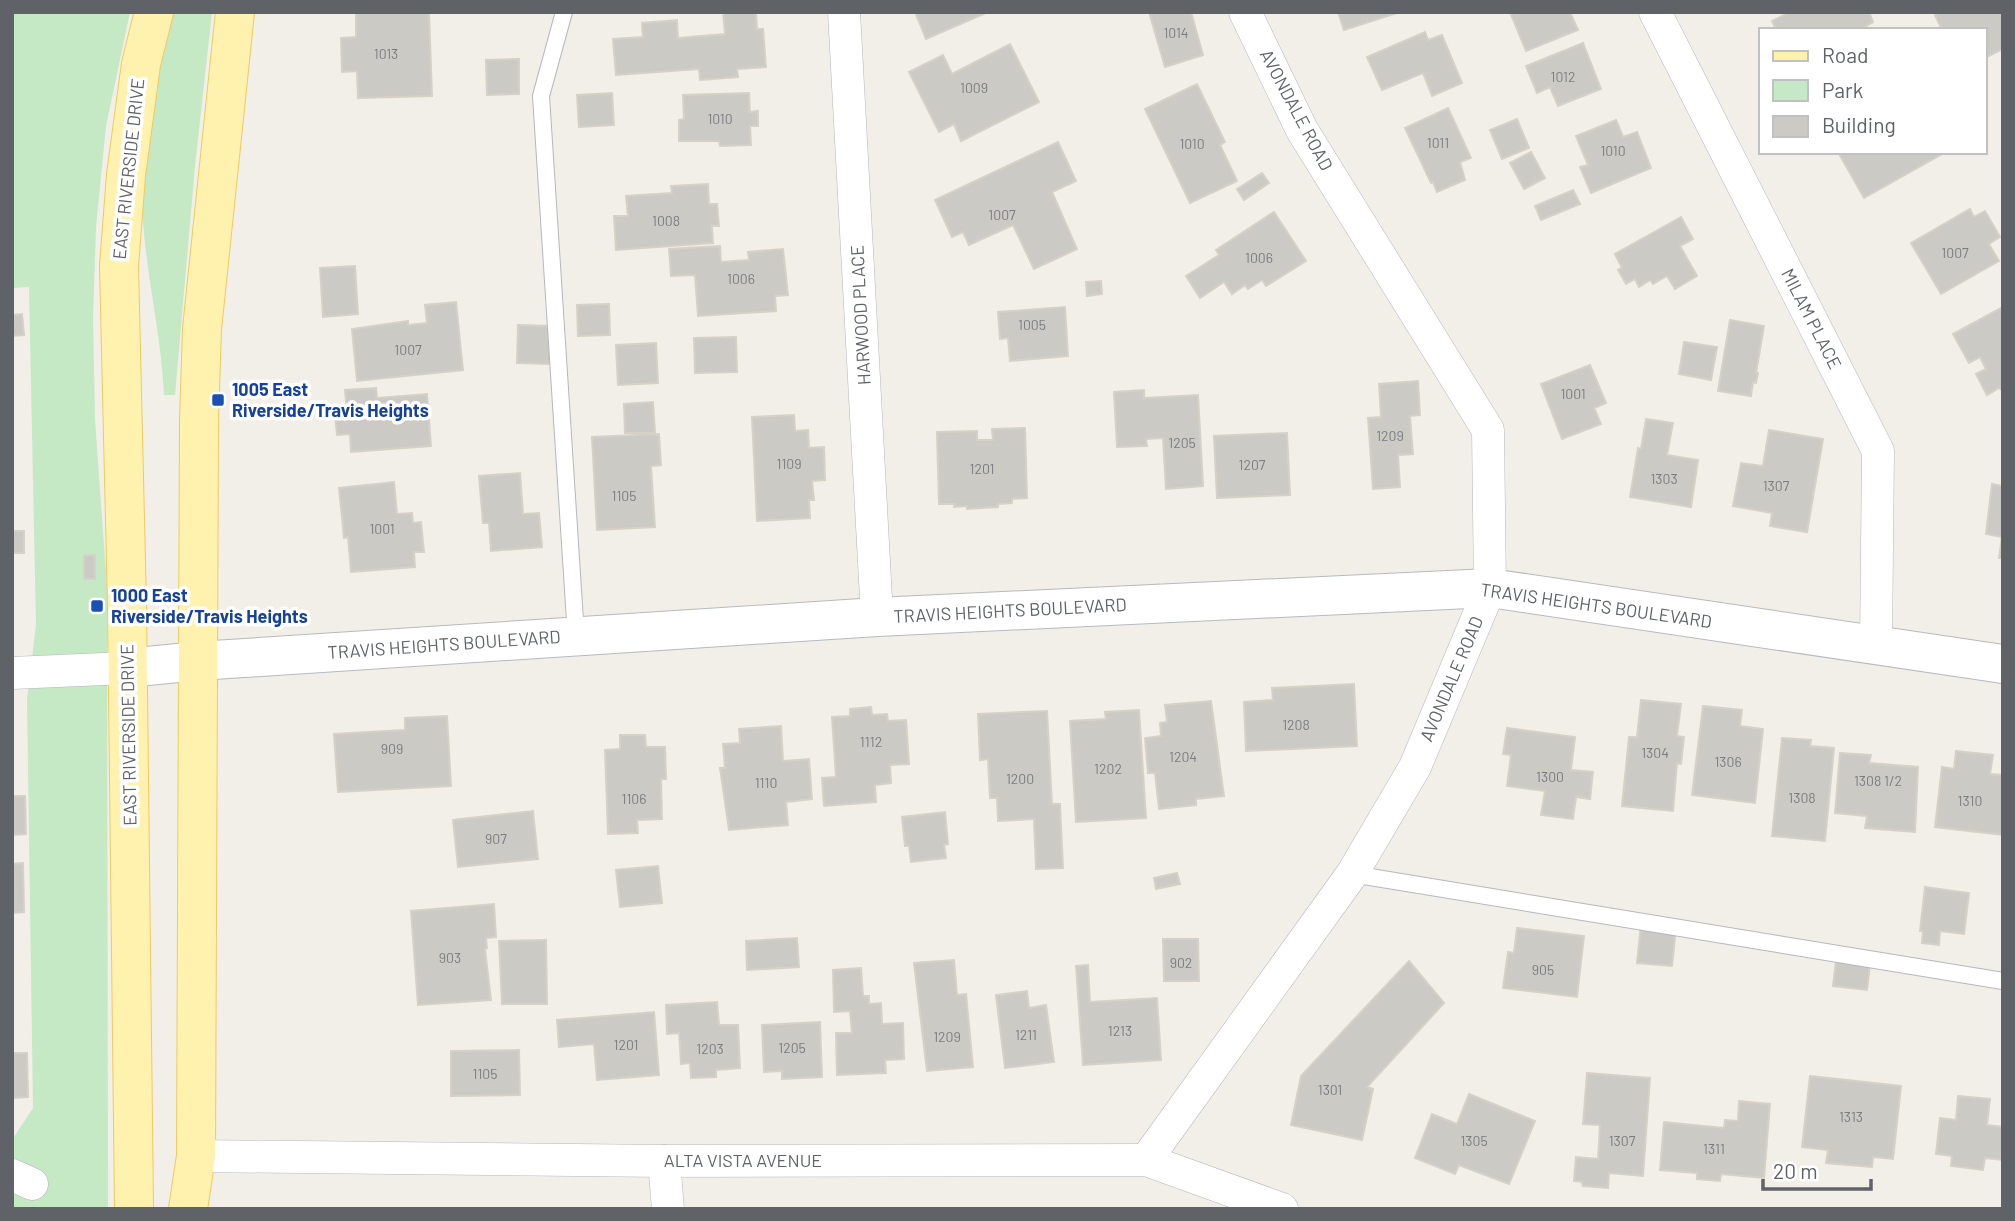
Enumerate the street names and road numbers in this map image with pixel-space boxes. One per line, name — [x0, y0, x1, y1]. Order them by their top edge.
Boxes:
street label: AVONDALE ROAD — [1256, 45, 1338, 174]
street label: EAST RIVERSIDE DRIVE — [108, 77, 148, 261]
street label: HARWOOD PLACE — [845, 244, 875, 386]
street label: MILAM PLACE — [1777, 265, 1847, 373]
street label: TRAVIS HEIGHTS BOULEVARD — [1479, 578, 1713, 632]
street label: TRAVIS HEIGHTS BOULEVARD — [893, 593, 1127, 627]
street label: AVONDALE ROAD — [1415, 613, 1487, 745]
street label: TRAVIS HEIGHTS BOULEVARD — [327, 625, 561, 663]
street label: EAST RIVERSIDE DRIVE — [115, 644, 141, 826]
street label: ALTA VISTA AVENUE — [664, 1149, 822, 1171]

